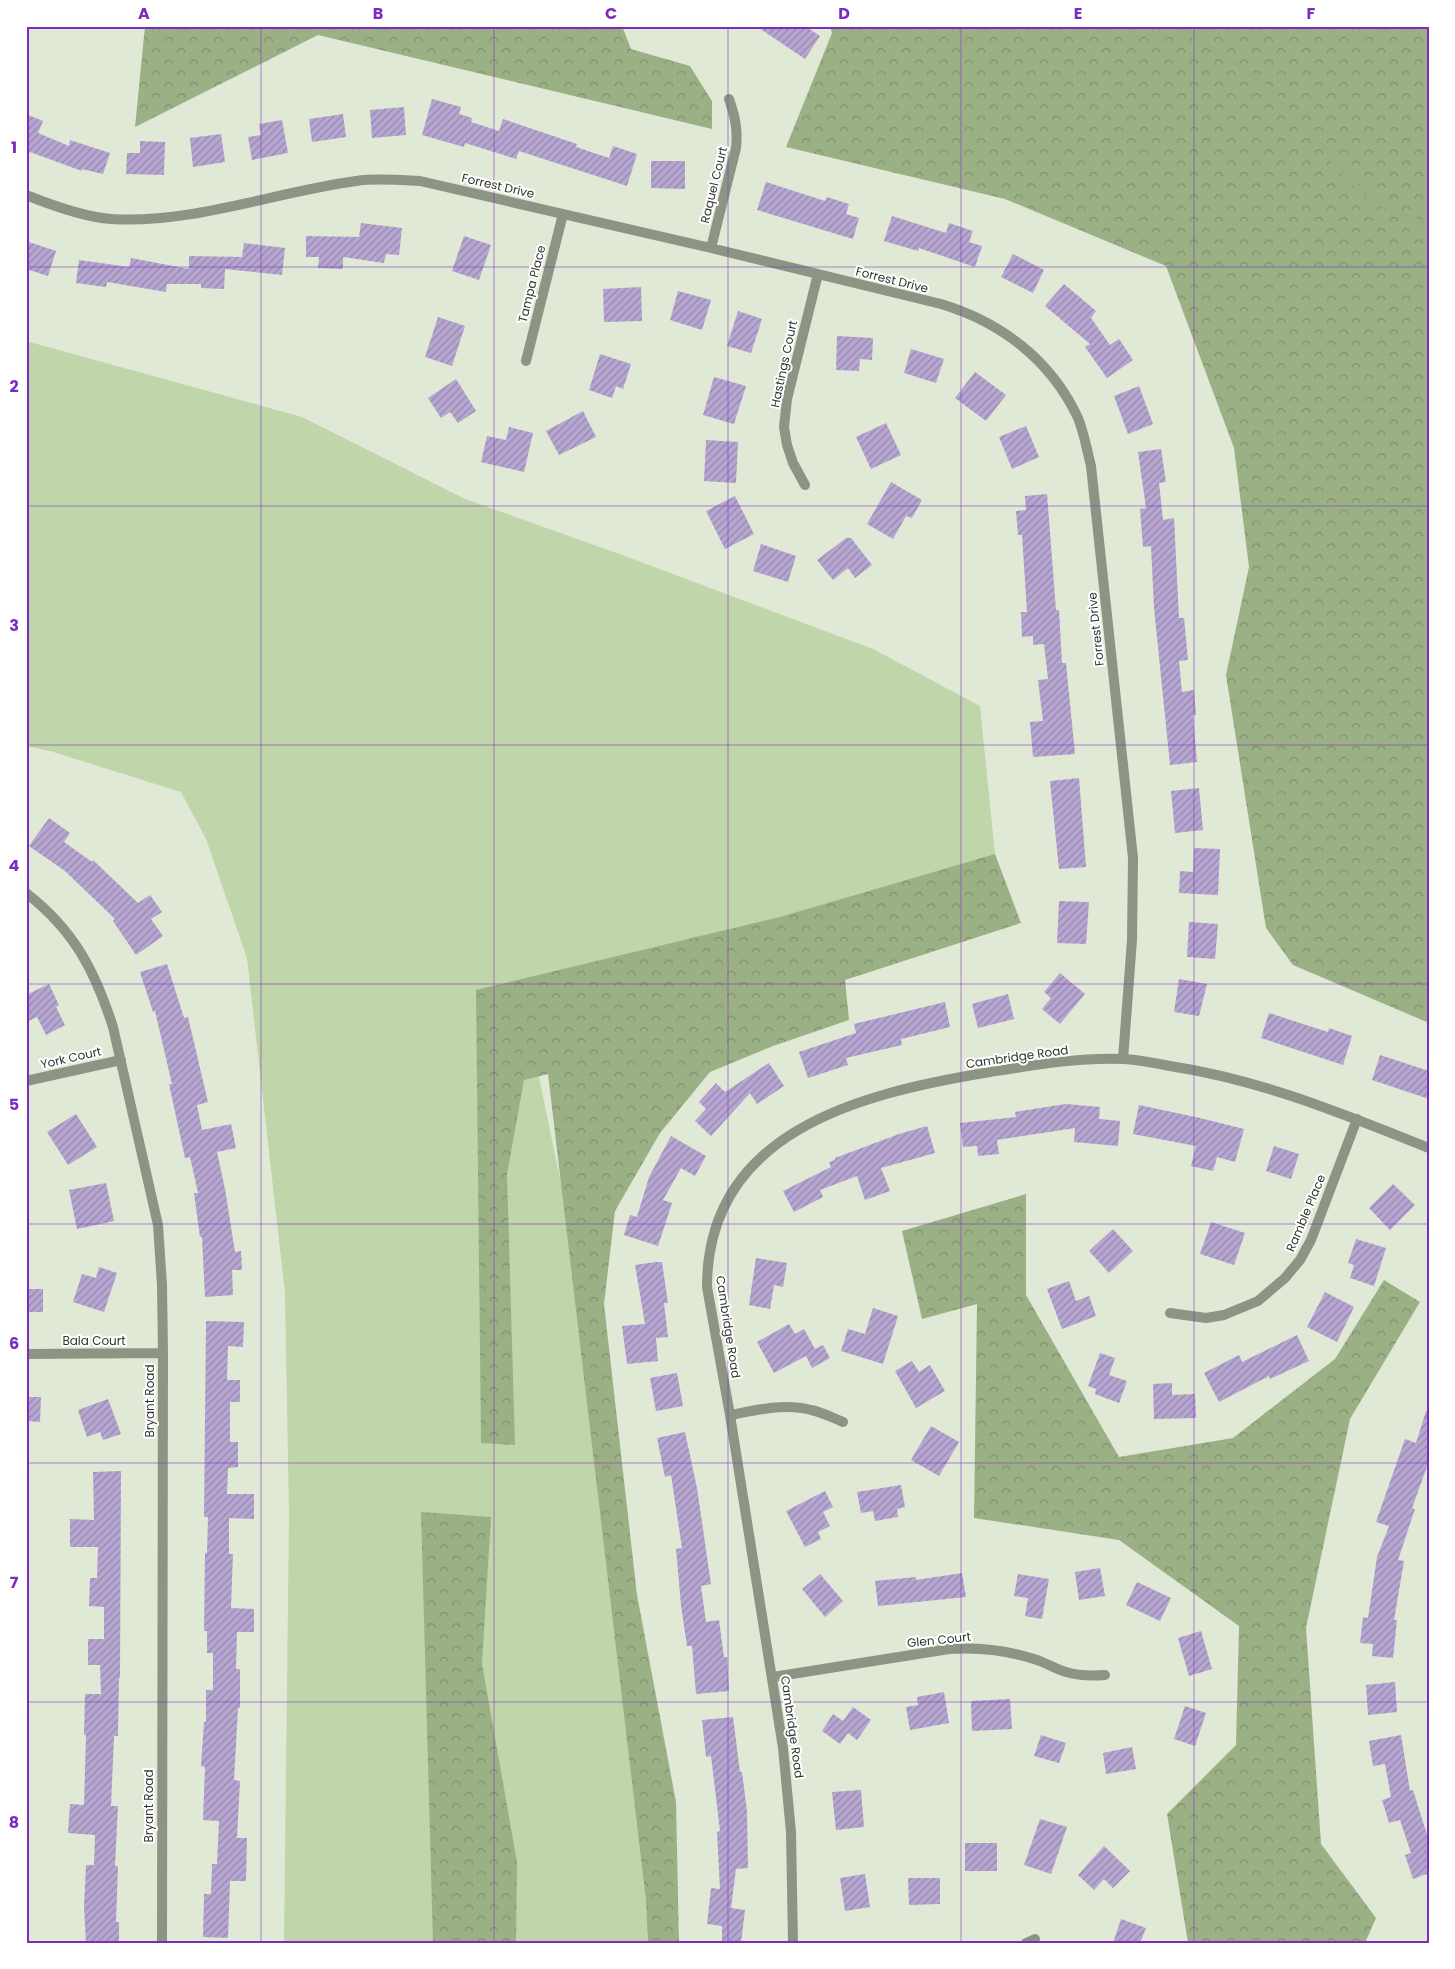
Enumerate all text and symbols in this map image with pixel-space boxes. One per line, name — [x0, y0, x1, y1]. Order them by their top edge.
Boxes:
text: A — [138, 2, 150, 25]
text: B — [373, 2, 383, 25]
text: C — [605, 2, 617, 25]
text: D — [838, 2, 850, 25]
text: E — [1074, 2, 1082, 25]
text: F — [1307, 2, 1316, 25]
text: 1 — [11, 136, 17, 159]
street label: Raquel Court — [696, 145, 731, 225]
street label: Forrest Drive — [460, 169, 536, 202]
street label: Tampa Place — [514, 243, 549, 324]
street label: Forrest Drive — [854, 262, 930, 297]
street label: Hastings Court — [766, 319, 801, 409]
text: 2 — [9, 375, 19, 398]
street label: Forrest Drive — [1083, 591, 1108, 667]
text: 3 — [9, 614, 19, 637]
text: 4 — [9, 854, 20, 877]
street label: Cambridge Road — [965, 1041, 1069, 1072]
street label: York Court — [39, 1042, 103, 1073]
text: 5 — [9, 1093, 19, 1116]
street label: Ramble Place — [1282, 1172, 1329, 1254]
street label: Cambridge Road — [712, 1275, 745, 1379]
text: 6 — [9, 1332, 19, 1355]
street label: Bala Court — [62, 1332, 126, 1349]
street label: Bryant Road — [141, 1364, 158, 1438]
text: 7 — [10, 1571, 19, 1594]
street label: Glen Court — [906, 1628, 972, 1651]
street label: Cambridge Road — [777, 1675, 808, 1779]
street label: Bryant Road — [140, 1769, 157, 1843]
text: 8 — [9, 1811, 19, 1834]

